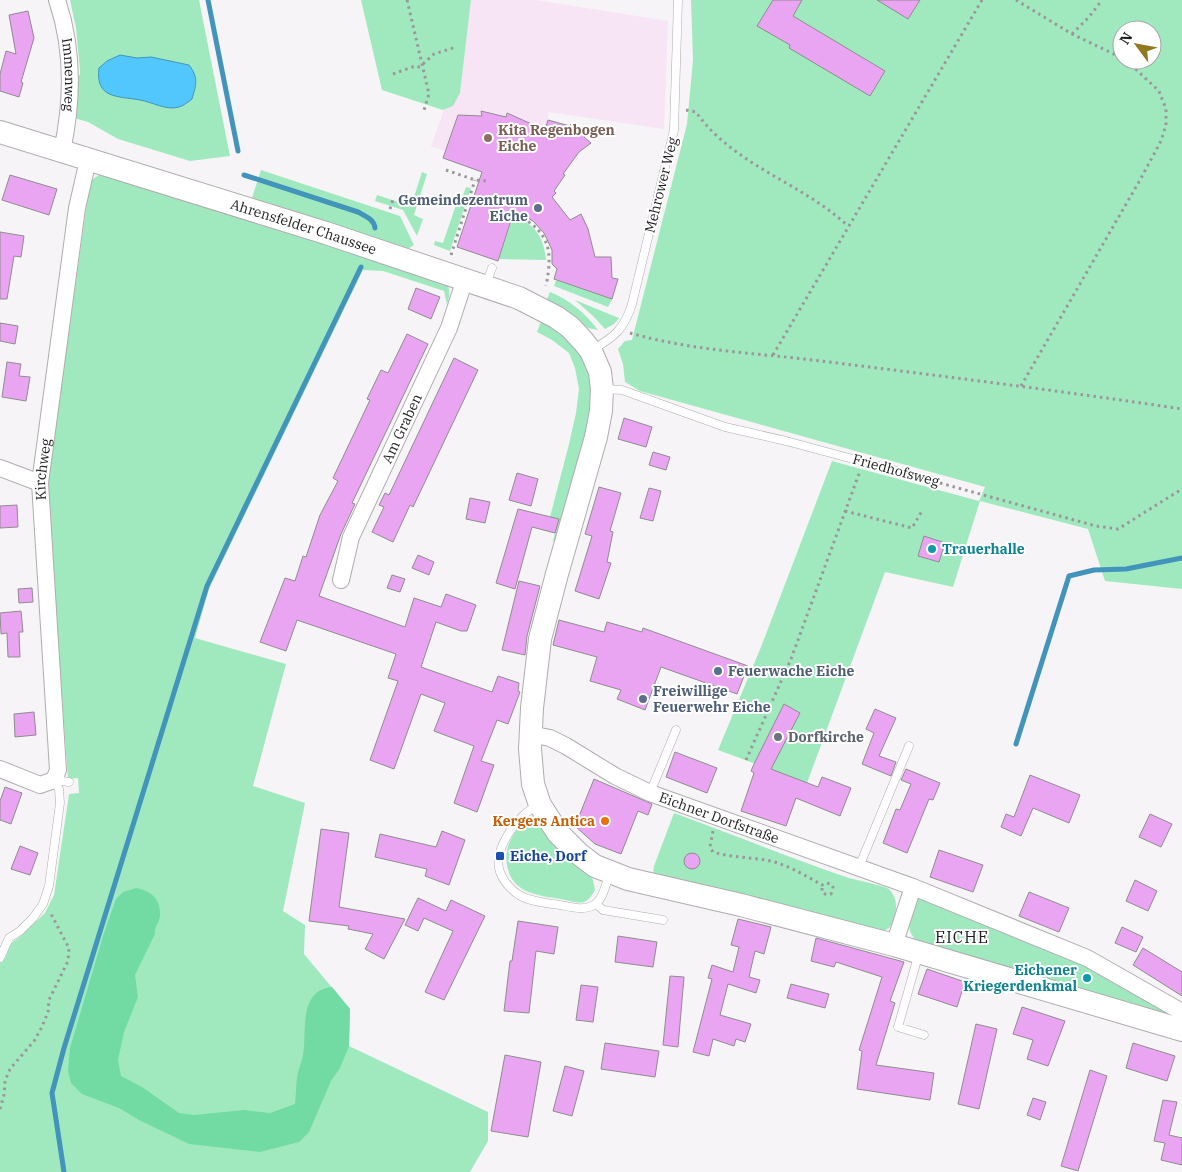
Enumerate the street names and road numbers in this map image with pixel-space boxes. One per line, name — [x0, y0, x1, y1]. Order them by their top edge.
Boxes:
street label: Immenweg — [58, 36, 79, 113]
street label: Mehrower Weg — [640, 135, 682, 235]
street label: Ahrensfelder Chaussee — [228, 195, 379, 258]
street label: Am Graben — [378, 391, 426, 466]
street label: Kirchweg — [31, 437, 55, 501]
street label: Friedhofsweg — [851, 450, 942, 490]
street label: Eichner Dorfstraße — [657, 788, 782, 847]

